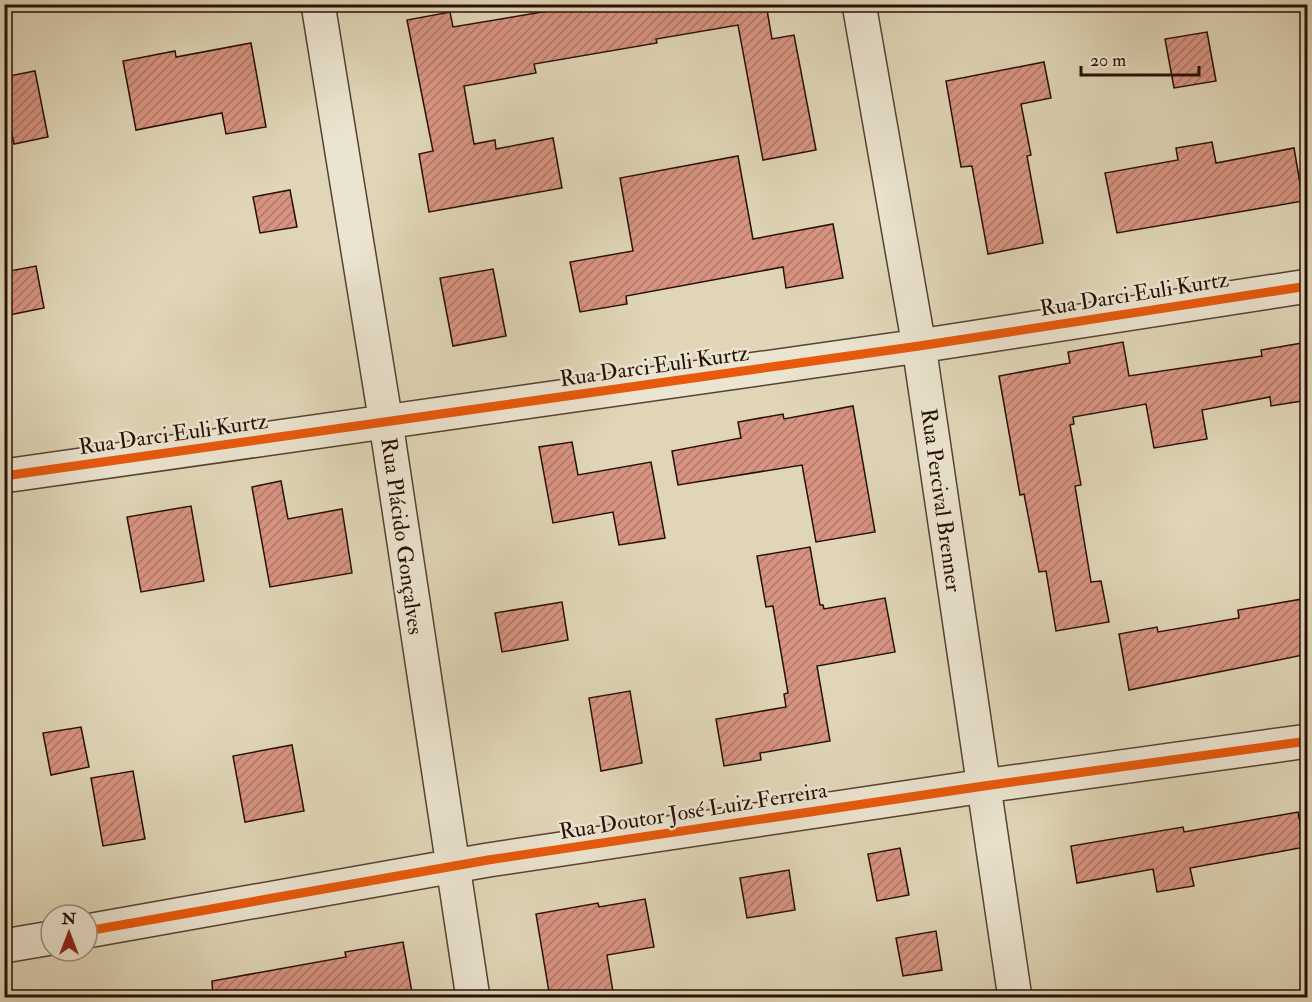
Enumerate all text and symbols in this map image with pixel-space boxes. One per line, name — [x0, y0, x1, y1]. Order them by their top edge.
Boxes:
scale bar — [1081, 39, 1200, 77]
text: 20 m — [1090, 49, 1126, 72]
street label: Rua Darci Euli Kurtz — [1038, 265, 1231, 323]
street label: Rua Darci Euli Kurtz — [558, 339, 751, 393]
street label: Rua Percival Brenner — [914, 406, 968, 595]
street label: Rua Darci Euli Kurtz — [77, 407, 270, 461]
street label: Rua Plácido Gonçalves — [374, 436, 430, 636]
street label: Rua Doutor José Luiz Ferreira — [557, 776, 830, 846]
north arrow — [39, 903, 99, 963]
text: N — [61, 909, 77, 929]

